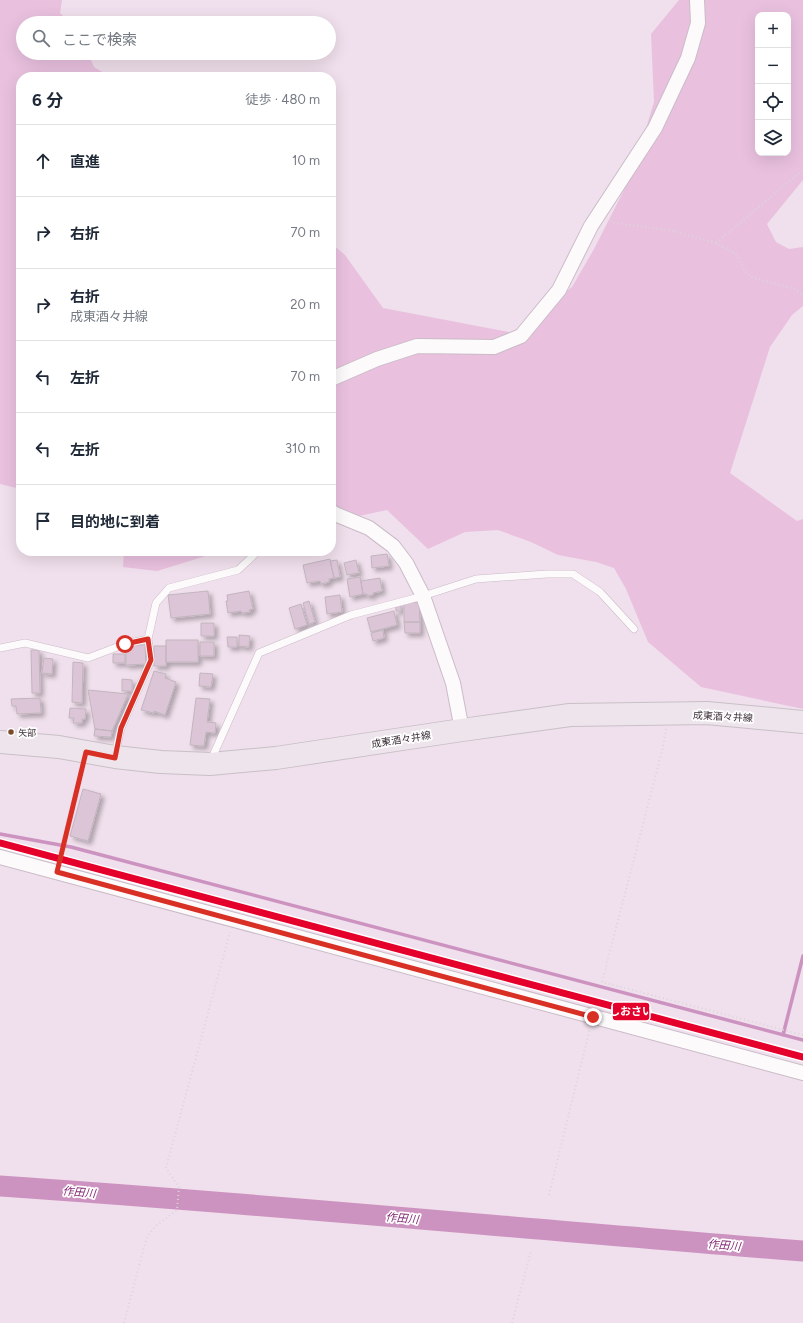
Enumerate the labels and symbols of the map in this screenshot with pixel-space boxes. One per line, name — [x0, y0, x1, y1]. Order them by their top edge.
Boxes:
route start — [116, 635, 134, 653]
street label: 成東酒々井線 — [693, 708, 753, 725]
marker: 矢部 — [6, 727, 16, 737]
place label: 矢部 — [18, 727, 36, 738]
street label: 成東酒々井線 — [370, 728, 432, 751]
line badge: しおさい — [612, 1002, 650, 1021]
text: しおさい — [609, 1005, 653, 1018]
route end — [584, 1008, 602, 1026]
water label: 作田川 — [62, 1185, 97, 1200]
water label: 作田川 — [385, 1211, 420, 1226]
water label: 作田川 — [707, 1238, 742, 1253]

